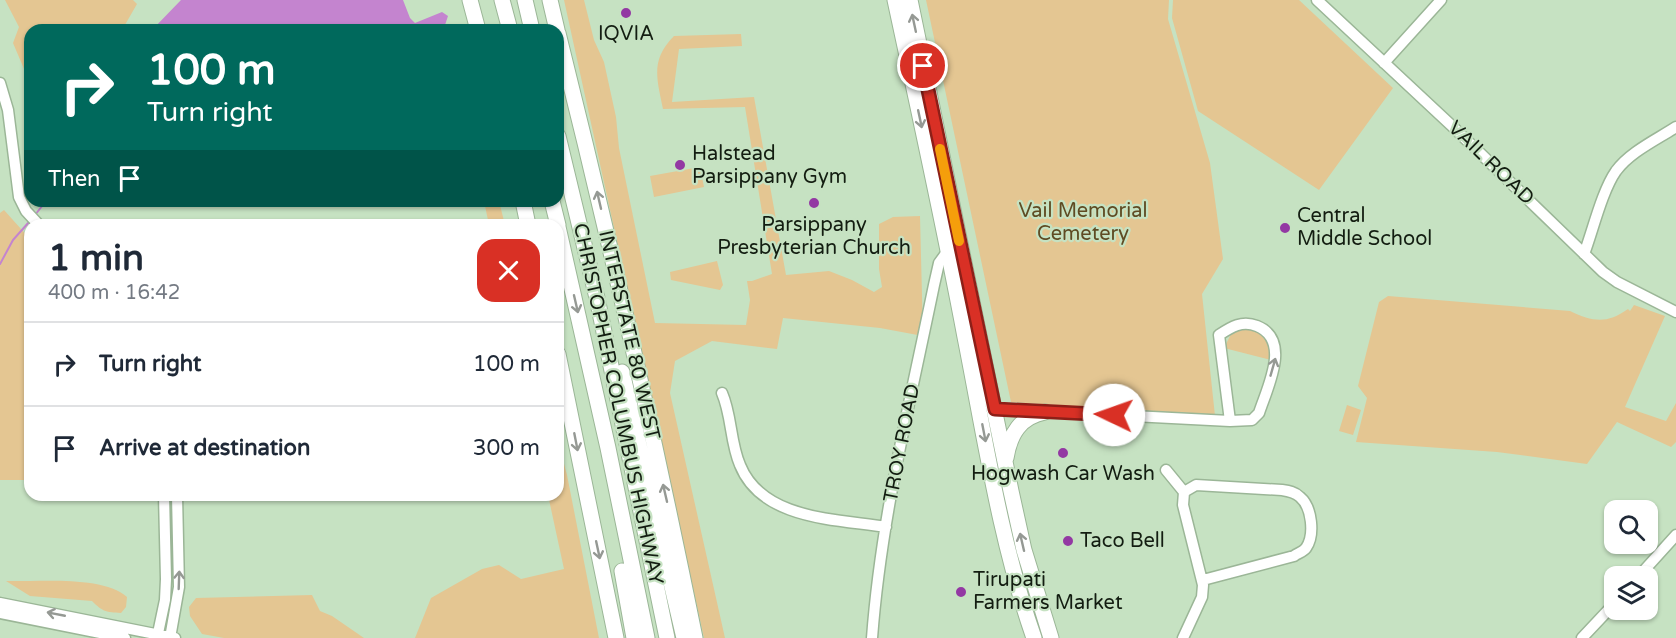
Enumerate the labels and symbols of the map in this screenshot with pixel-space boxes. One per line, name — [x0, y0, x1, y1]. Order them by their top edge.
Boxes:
marker: IQVIA — [619, 6, 633, 20]
one-way arrow — [908, 14, 920, 33]
place label: IQVIA — [598, 22, 654, 46]
pin — [897, 40, 948, 91]
one-way arrow — [915, 109, 926, 128]
street label: VAIL ROAD — [1443, 116, 1539, 210]
place label: Halstead Parsippany Gym — [692, 142, 847, 189]
marker: Halstead Parsippany Gym — [673, 158, 687, 172]
one-way arrow — [592, 191, 604, 210]
marker: Parsippany Presbyterian Church — [807, 196, 821, 210]
park label: Vail Memorial Cemetery — [1019, 199, 1147, 246]
place label: Central Middle School — [1297, 204, 1432, 251]
place label: Parsippany Presbyterian Church — [717, 213, 911, 260]
street label: CHRISTOPHER COLUMBUS HIGHWAY — [568, 221, 668, 587]
marker: Central Middle School — [1278, 221, 1292, 235]
street label: INTERSTATE 80 WEST — [593, 228, 665, 442]
one-way arrow — [570, 294, 582, 313]
one-way arrow — [1268, 358, 1279, 377]
street label: TROY ROAD — [879, 382, 925, 504]
position arrow — [1082, 383, 1146, 447]
one-way arrow — [979, 423, 990, 442]
one-way arrow — [571, 431, 582, 451]
marker: Hogwash Car Wash — [1056, 446, 1070, 460]
place label: Hogwash Car Wash — [971, 462, 1155, 486]
one-way arrow — [659, 484, 670, 503]
place label: Taco Bell — [1080, 529, 1165, 553]
one-way arrow — [1016, 532, 1027, 552]
marker: Taco Bell — [1061, 534, 1075, 548]
one-way arrow — [593, 540, 605, 559]
place label: Tirupati Farmers Market — [973, 568, 1123, 615]
one-way arrow — [173, 571, 185, 591]
marker: Tirupati Farmers Market — [954, 585, 968, 599]
one-way arrow — [47, 608, 66, 619]

